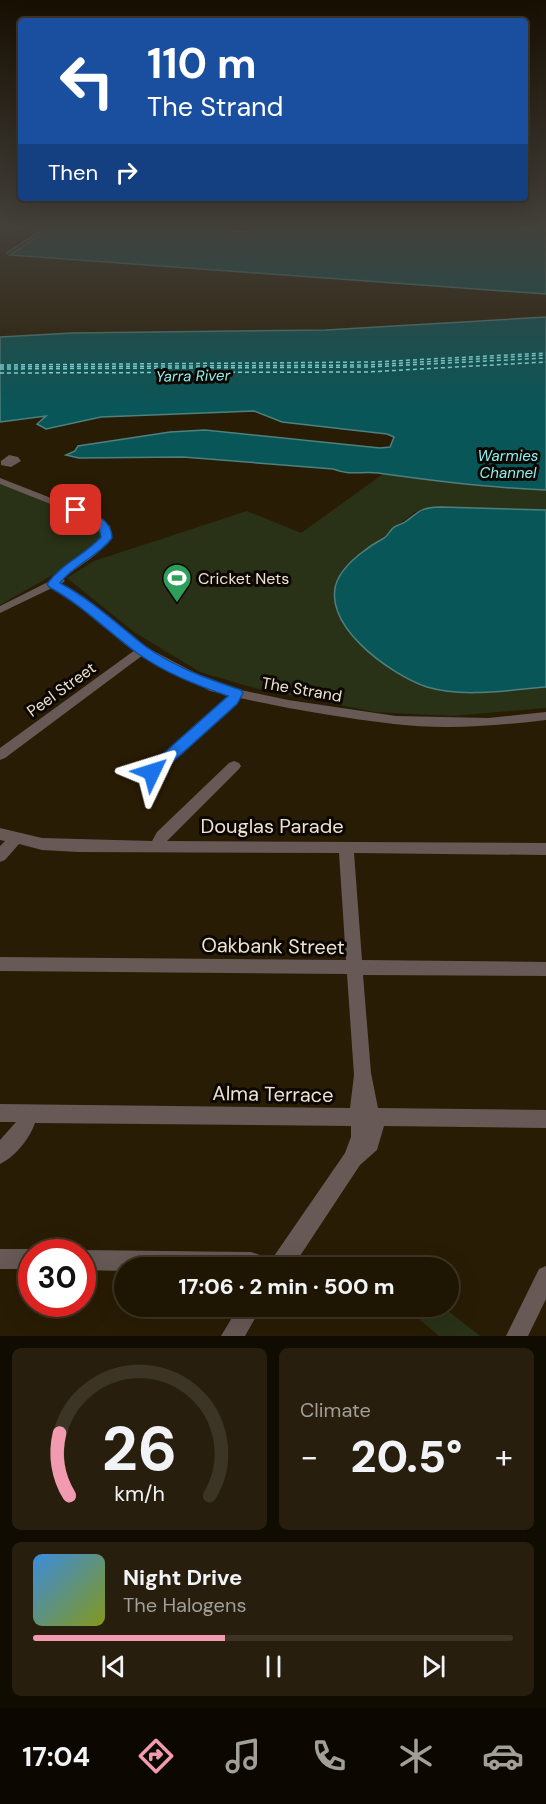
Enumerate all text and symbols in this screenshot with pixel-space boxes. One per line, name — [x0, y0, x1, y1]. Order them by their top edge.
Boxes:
text: 110 m — [147, 36, 257, 91]
icon: left — [48, 42, 126, 120]
text: The Strand — [147, 89, 284, 124]
icon: right — [110, 156, 143, 189]
text: Then — [48, 158, 98, 187]
water label: Yarra River — [156, 365, 231, 387]
water label: Warmies Channel — [478, 446, 538, 483]
pin — [50, 484, 101, 535]
icon: arrive — [59, 493, 92, 526]
sports icon: Cricket Nets — [161, 562, 193, 604]
place label: Cricket Nets — [198, 568, 289, 589]
street label: Peel Street — [23, 657, 100, 721]
street label: The Strand — [260, 672, 344, 707]
position arrow — [120, 740, 184, 804]
street label: Douglas Parade — [200, 813, 344, 839]
street label: Oakbank Street — [201, 932, 345, 960]
street label: Alma Terrace — [212, 1080, 334, 1108]
speed limit sign: 30 — [18, 1239, 96, 1317]
text: 17:06 · 2 min · 500 m — [179, 1272, 395, 1301]
text: Climate — [300, 1397, 371, 1423]
text: 26 — [102, 1408, 177, 1489]
text: 20.5° — [351, 1427, 462, 1486]
text: − — [300, 1435, 318, 1478]
text: + — [495, 1435, 513, 1478]
text: km/h — [114, 1480, 165, 1508]
text: Night Drive — [123, 1563, 242, 1592]
text: The Halogens — [123, 1592, 246, 1618]
icon: previous — [97, 1650, 130, 1683]
icon: pause — [257, 1650, 290, 1683]
icon: next — [417, 1650, 450, 1683]
icon: directions — [135, 1735, 177, 1777]
icon: music — [222, 1735, 264, 1777]
icon: phone — [308, 1735, 350, 1777]
icon: climate — [395, 1735, 437, 1777]
icon: car — [482, 1735, 524, 1777]
text: 17:04 — [22, 1739, 90, 1774]

